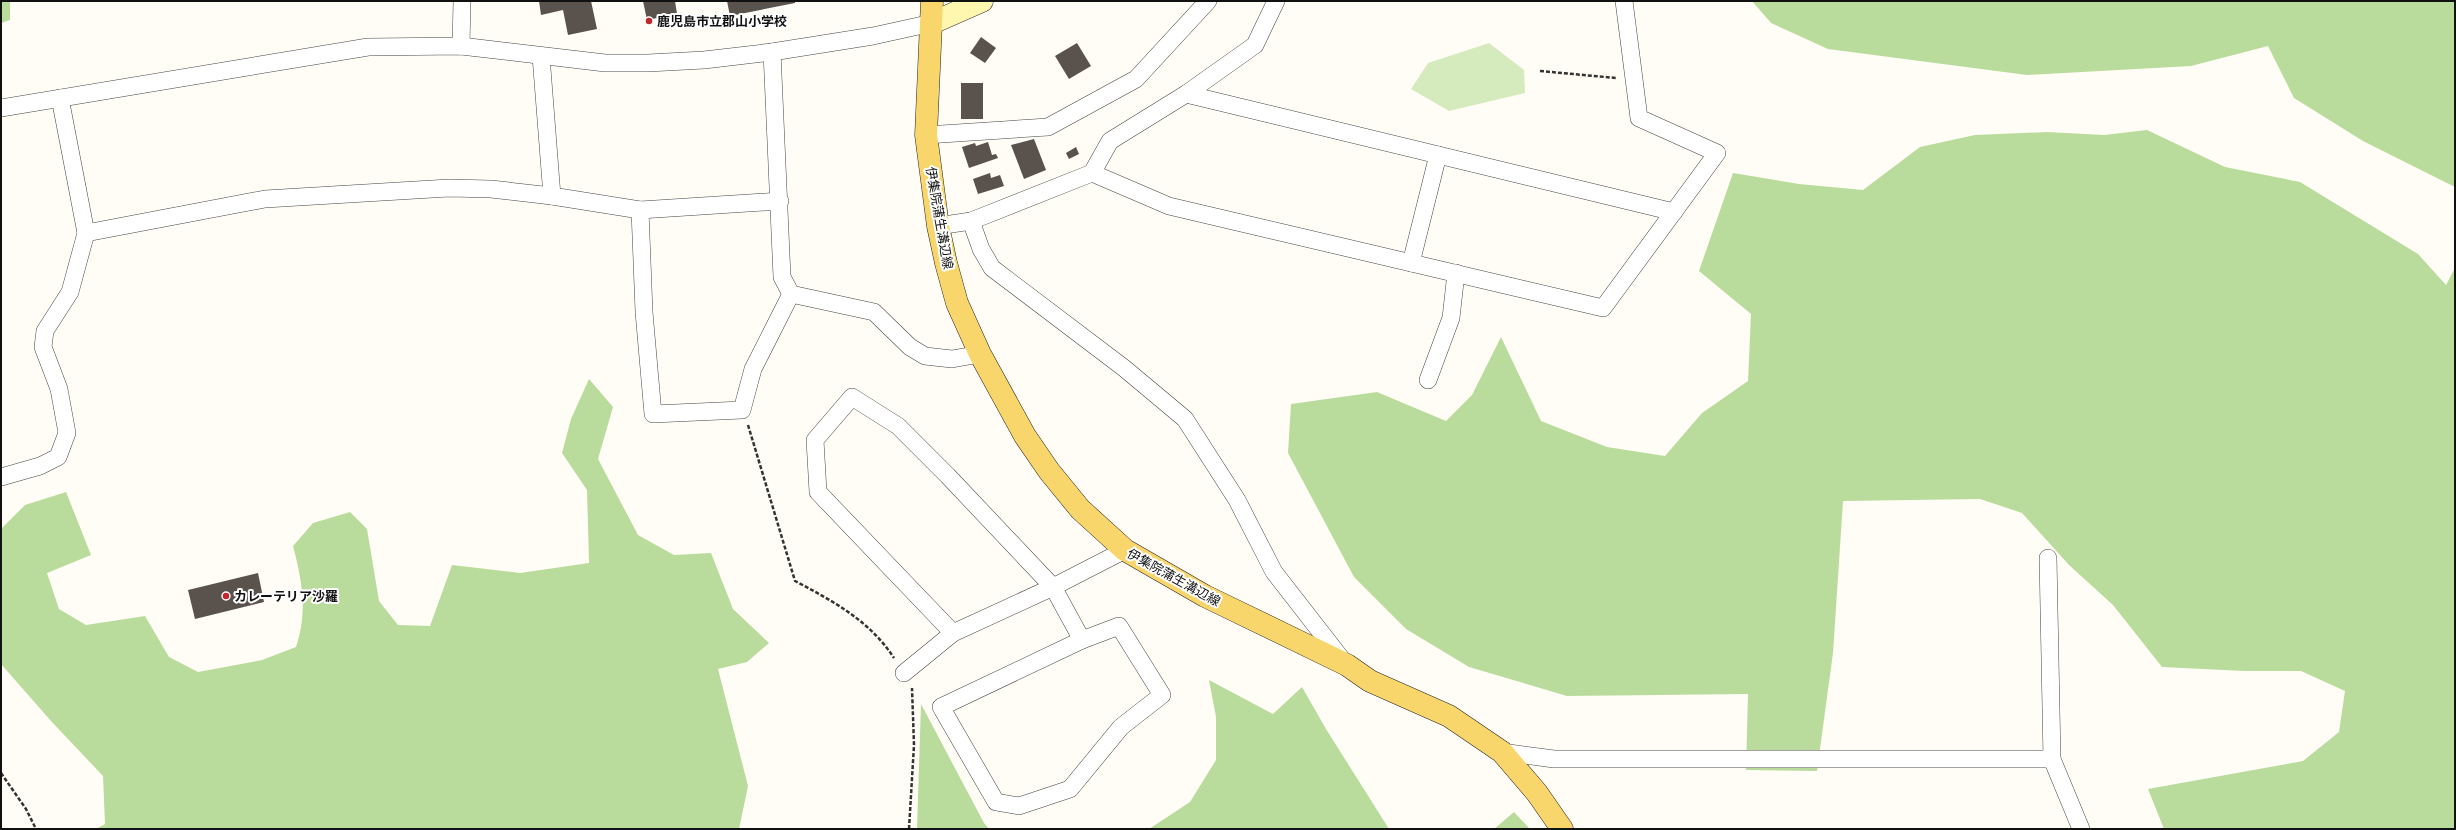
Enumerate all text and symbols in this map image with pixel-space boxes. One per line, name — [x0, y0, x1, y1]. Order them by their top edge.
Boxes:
place label: 鹿児島市立郡山小学校 — [657, 12, 787, 30]
marker: 鹿児島市立郡山小学校 — [644, 16, 654, 26]
street label: 伊集院蒲生溝辺線 — [922, 165, 958, 271]
street label: 伊集院蒲生溝辺線 — [1124, 544, 1224, 610]
place label: カレーテリア沙羅 — [234, 587, 338, 605]
marker: カレーテリア沙羅 — [221, 591, 231, 601]

